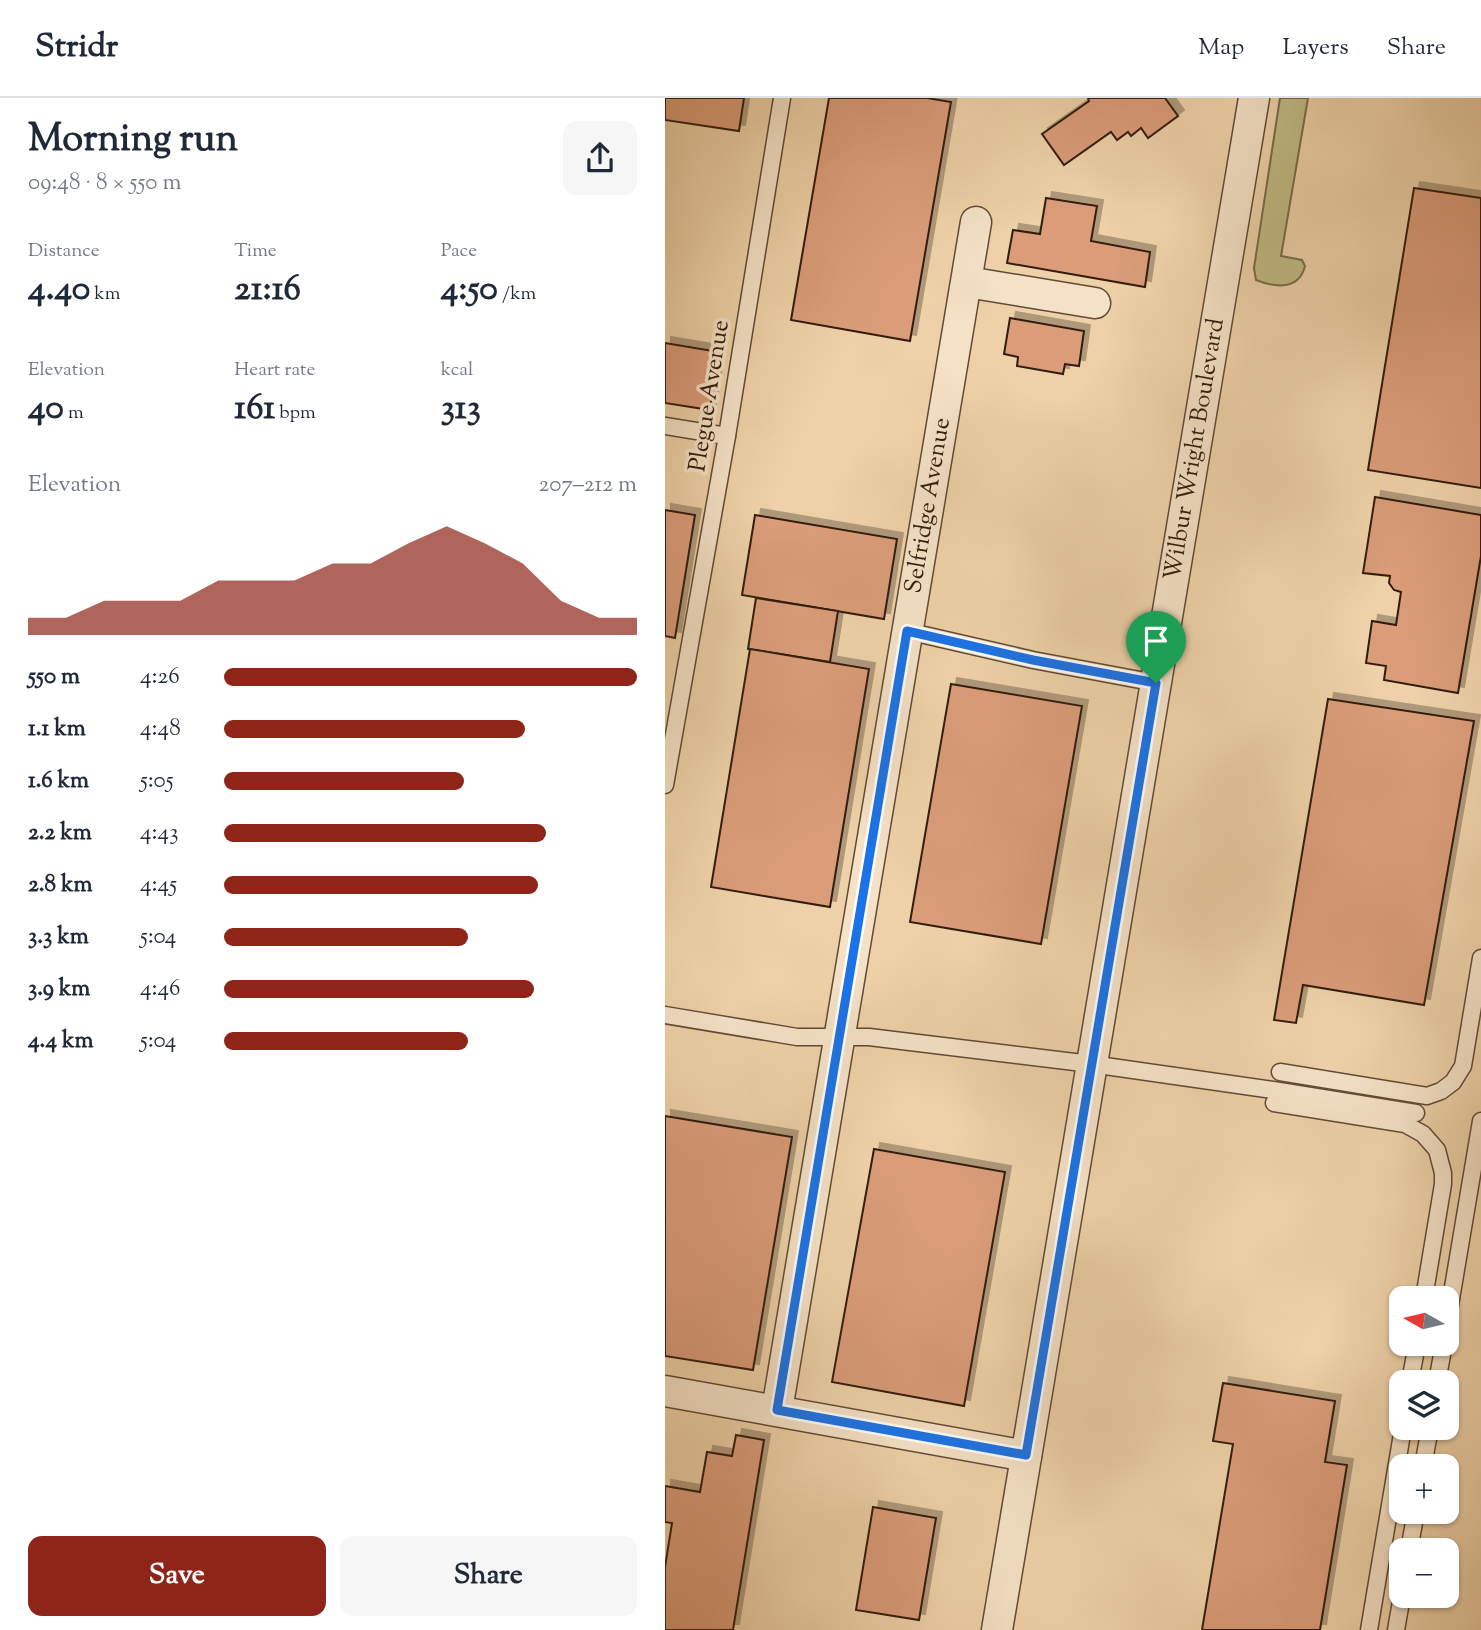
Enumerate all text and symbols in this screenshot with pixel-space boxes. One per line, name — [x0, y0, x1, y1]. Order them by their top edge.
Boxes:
text: Stridr — [35, 24, 118, 72]
text: Map — [1198, 31, 1244, 65]
text: Layers — [1282, 31, 1349, 65]
text: Share — [1387, 31, 1446, 65]
text: Morning run — [28, 114, 238, 168]
button: share — [563, 121, 637, 195]
text: 09:48 · 8 × 550 m — [28, 167, 181, 200]
text: Distance — [28, 238, 100, 265]
text: Time — [234, 238, 277, 265]
text: Pace — [441, 238, 477, 265]
text: 4.40 — [28, 265, 90, 316]
text: 21:16 — [234, 265, 301, 316]
text: 4:50 — [441, 265, 498, 316]
text: km — [90, 281, 120, 308]
text: /km — [498, 281, 536, 308]
street label: Wilbur Wright Boulevard — [1156, 315, 1234, 583]
street label: Plegue Avenue — [681, 318, 739, 474]
text: Elevation — [28, 357, 105, 384]
text: Heart rate — [234, 357, 315, 384]
text: kcal — [441, 357, 473, 384]
text: 40 — [28, 384, 64, 435]
text: 161 — [234, 384, 275, 435]
text: 313 — [441, 384, 481, 435]
text: m — [64, 400, 84, 427]
text: bpm — [275, 400, 316, 427]
street label: Selfridge Avenue — [897, 415, 960, 596]
text: Elevation — [28, 469, 121, 502]
text: 207–212 m — [538, 469, 637, 502]
pin — [1126, 611, 1186, 683]
icon: arrive — [1137, 622, 1175, 660]
text: 550 m — [28, 661, 80, 694]
text: 4:26 — [140, 661, 180, 694]
text: 1.1 km — [28, 713, 86, 746]
text: 4:48 — [140, 713, 181, 746]
text: 1.6 km — [28, 765, 89, 798]
text: 5:05 — [140, 765, 174, 798]
text: 2.2 km — [28, 817, 92, 850]
text: 4:43 — [140, 817, 178, 850]
text: 2.8 km — [28, 869, 93, 902]
text: 4:45 — [140, 869, 177, 902]
text: 3.3 km — [28, 921, 89, 954]
text: 5:04 — [140, 921, 176, 954]
text: 3.9 km — [28, 973, 90, 1006]
text: 4:46 — [140, 973, 180, 1006]
text: 4.4 km — [28, 1025, 93, 1058]
text: 5:04 — [140, 1025, 176, 1058]
north arrow — [1389, 1286, 1459, 1356]
map controls — [1389, 1286, 1459, 1608]
button: layers — [1389, 1370, 1459, 1440]
button: + — [1389, 1454, 1459, 1524]
button: Save — [28, 1536, 326, 1616]
button: Share — [340, 1536, 637, 1616]
button: − — [1389, 1538, 1459, 1608]

